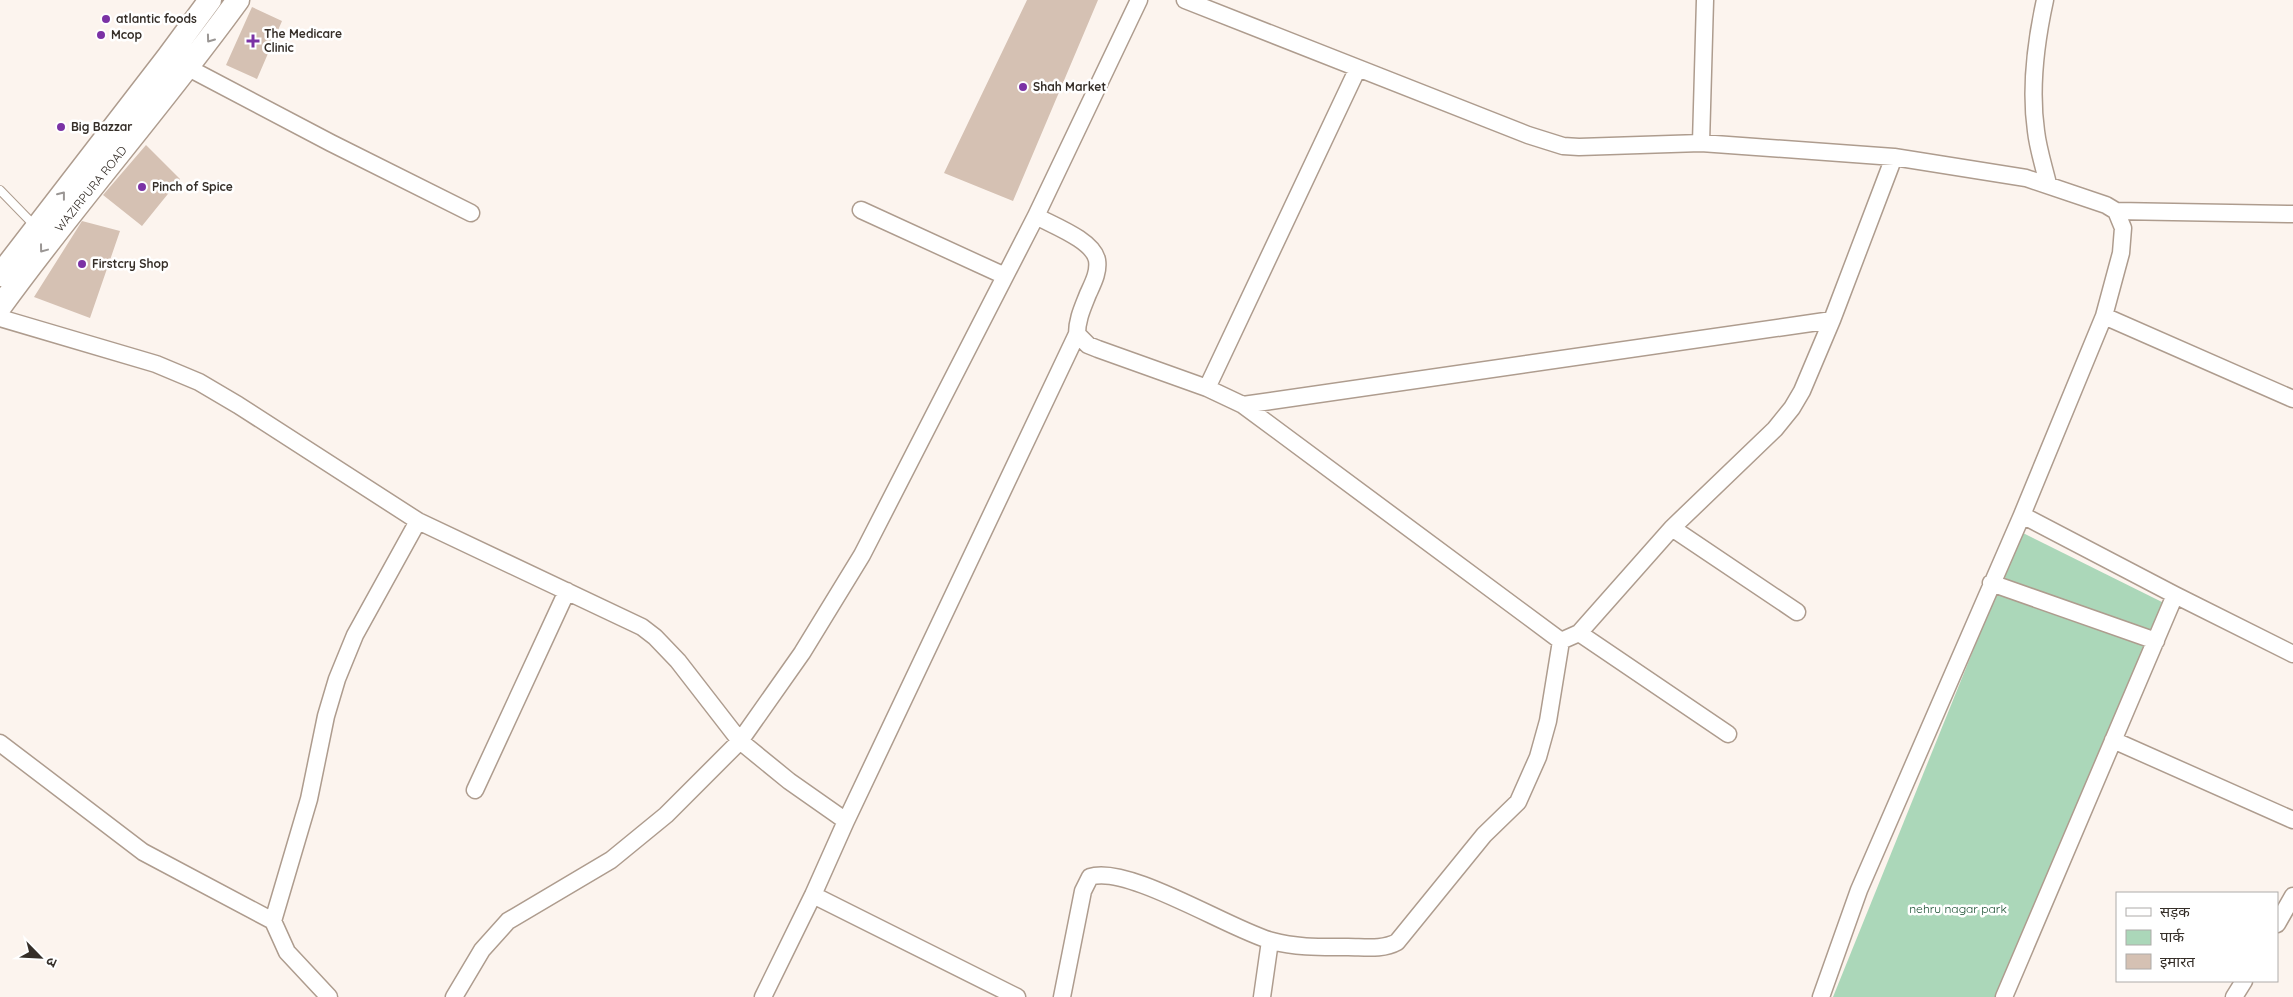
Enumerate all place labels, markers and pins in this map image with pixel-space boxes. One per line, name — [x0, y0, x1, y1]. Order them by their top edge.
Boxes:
place label: atlantic foods — [116, 11, 197, 26]
marker: atlantic foods — [100, 13, 112, 25]
place label: The Medicare Clinic — [264, 26, 342, 55]
place label: Mcop — [111, 27, 143, 42]
marker: Mcop — [95, 29, 107, 41]
marker: The Medicare Clinic — [246, 34, 260, 48]
place label: Shah Market — [1033, 79, 1106, 94]
marker: Shah Market — [1017, 81, 1029, 93]
place label: Big Bazzar — [71, 119, 132, 134]
marker: Big Bazzar — [55, 121, 67, 133]
place label: Pinch of Spice — [152, 179, 233, 194]
marker: Pinch of Spice — [136, 181, 148, 193]
place label: Firstcry Shop — [92, 256, 169, 271]
marker: Firstcry Shop — [76, 258, 88, 270]

